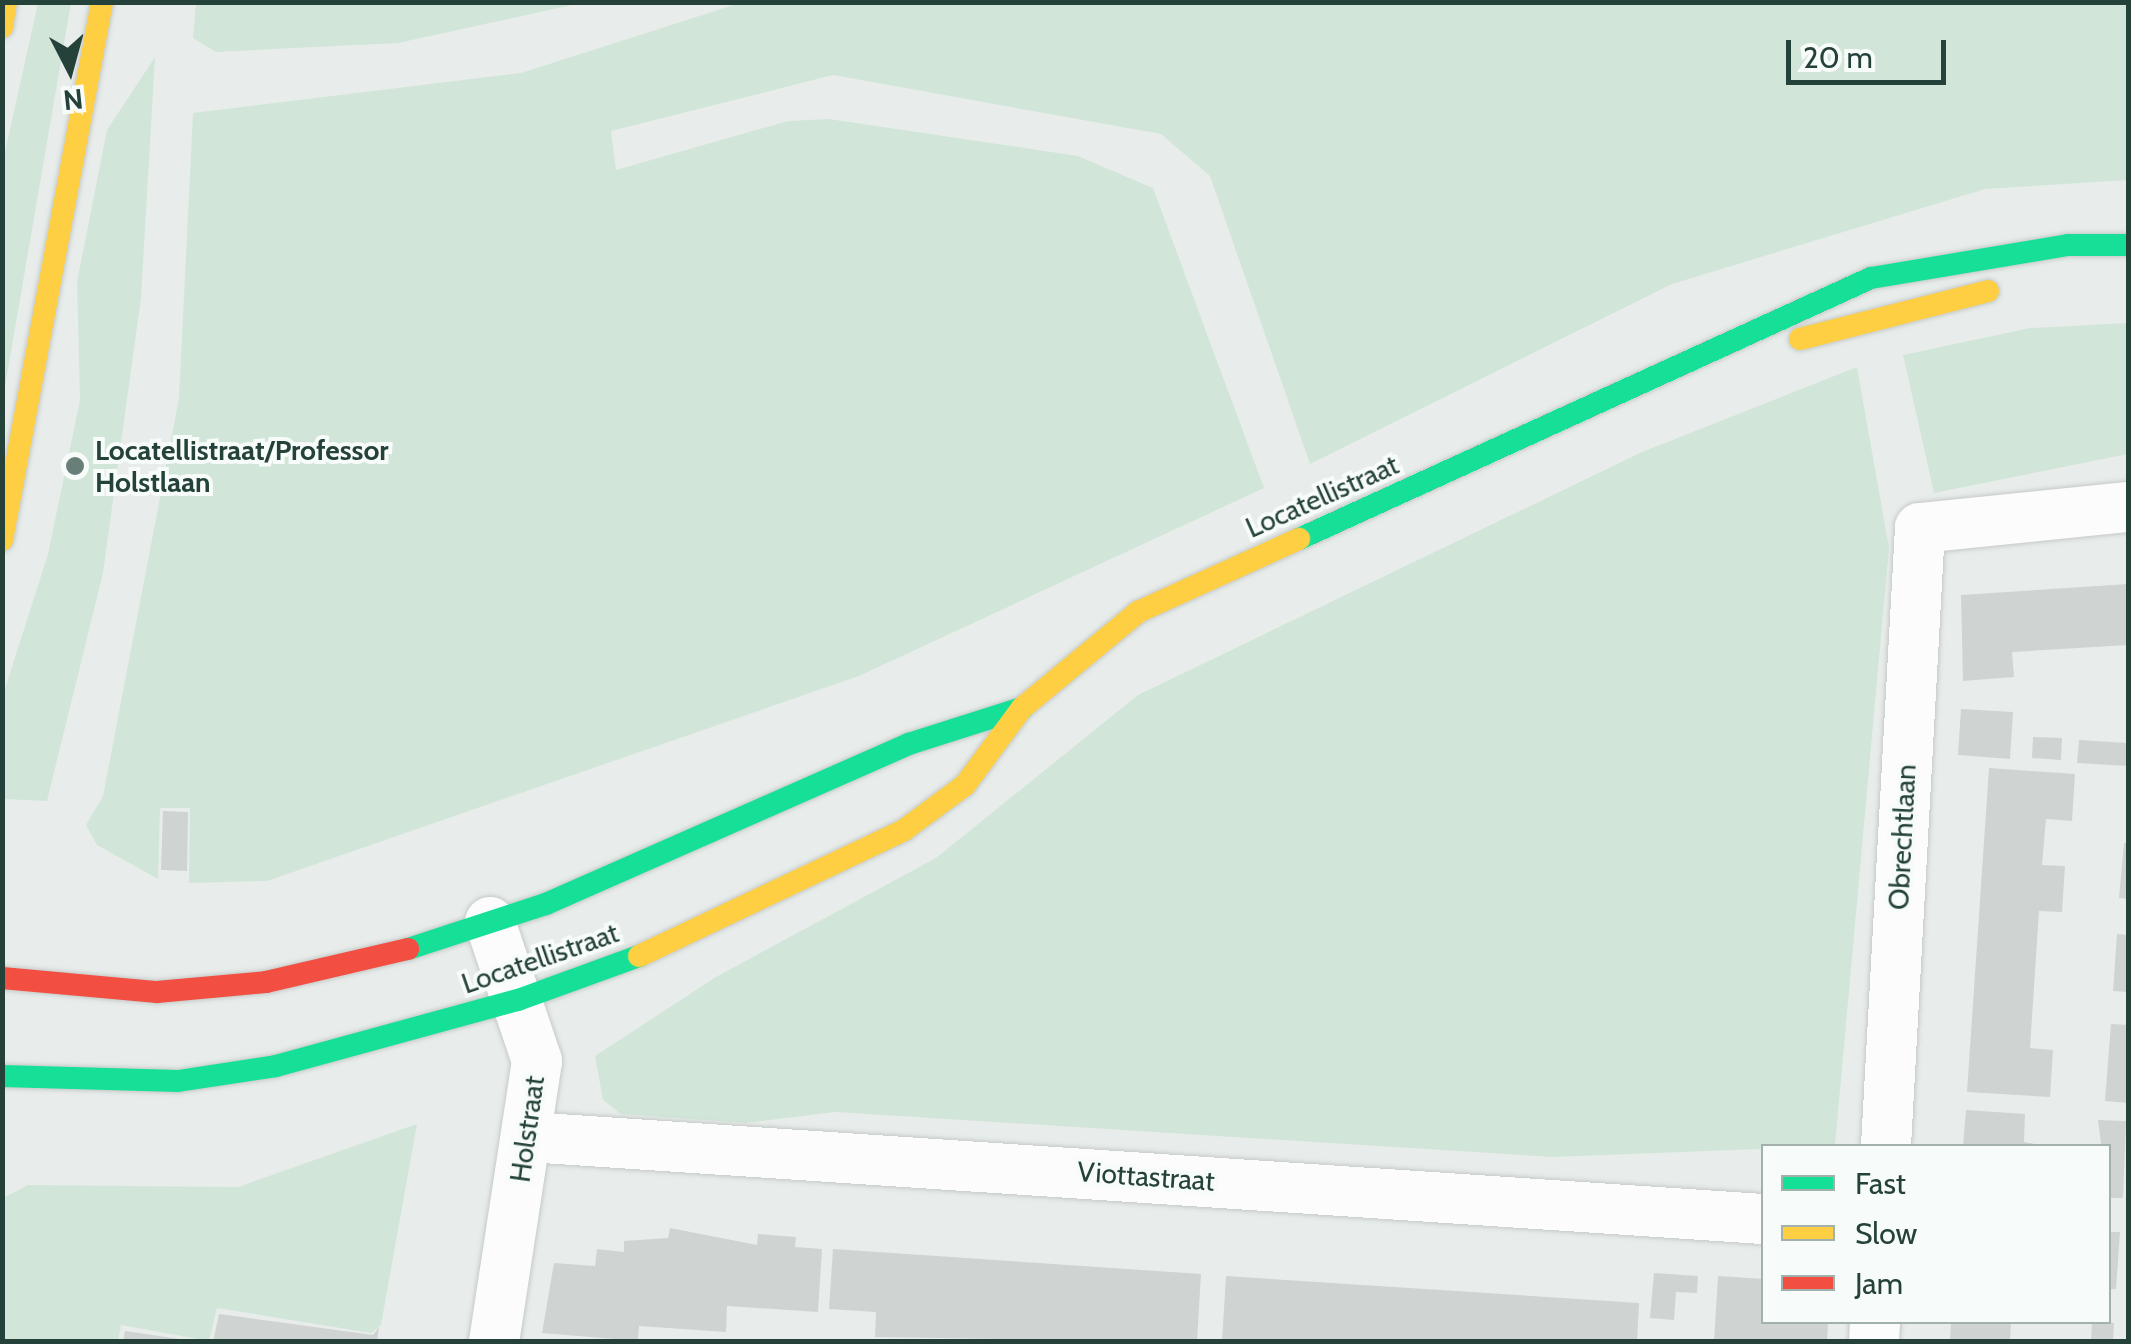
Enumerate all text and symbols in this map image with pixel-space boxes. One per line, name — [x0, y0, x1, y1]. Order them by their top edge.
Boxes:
north arrow — [20, 20, 120, 120]
scale bar — [1791, 20, 1951, 82]
text: 20 m — [1803, 39, 1873, 76]
text: N — [62, 82, 85, 118]
place label: Locatellistraat/Professor Holstlaan — [95, 433, 389, 499]
street label: Locatellistraat — [1240, 447, 1404, 545]
marker: Locatellistraat/Professor Holstlaan — [64, 455, 86, 477]
street label: Obrechtlaan — [1881, 763, 1923, 911]
street label: Locatellistraat — [457, 915, 623, 1001]
street label: Holstraat — [503, 1074, 551, 1184]
legend — [1761, 1144, 2111, 1324]
street label: Viottastraat — [1076, 1154, 1216, 1198]
text: Fast — [1855, 1165, 1906, 1202]
text: Slow — [1855, 1215, 1917, 1252]
text: Jam — [1855, 1265, 1903, 1302]

